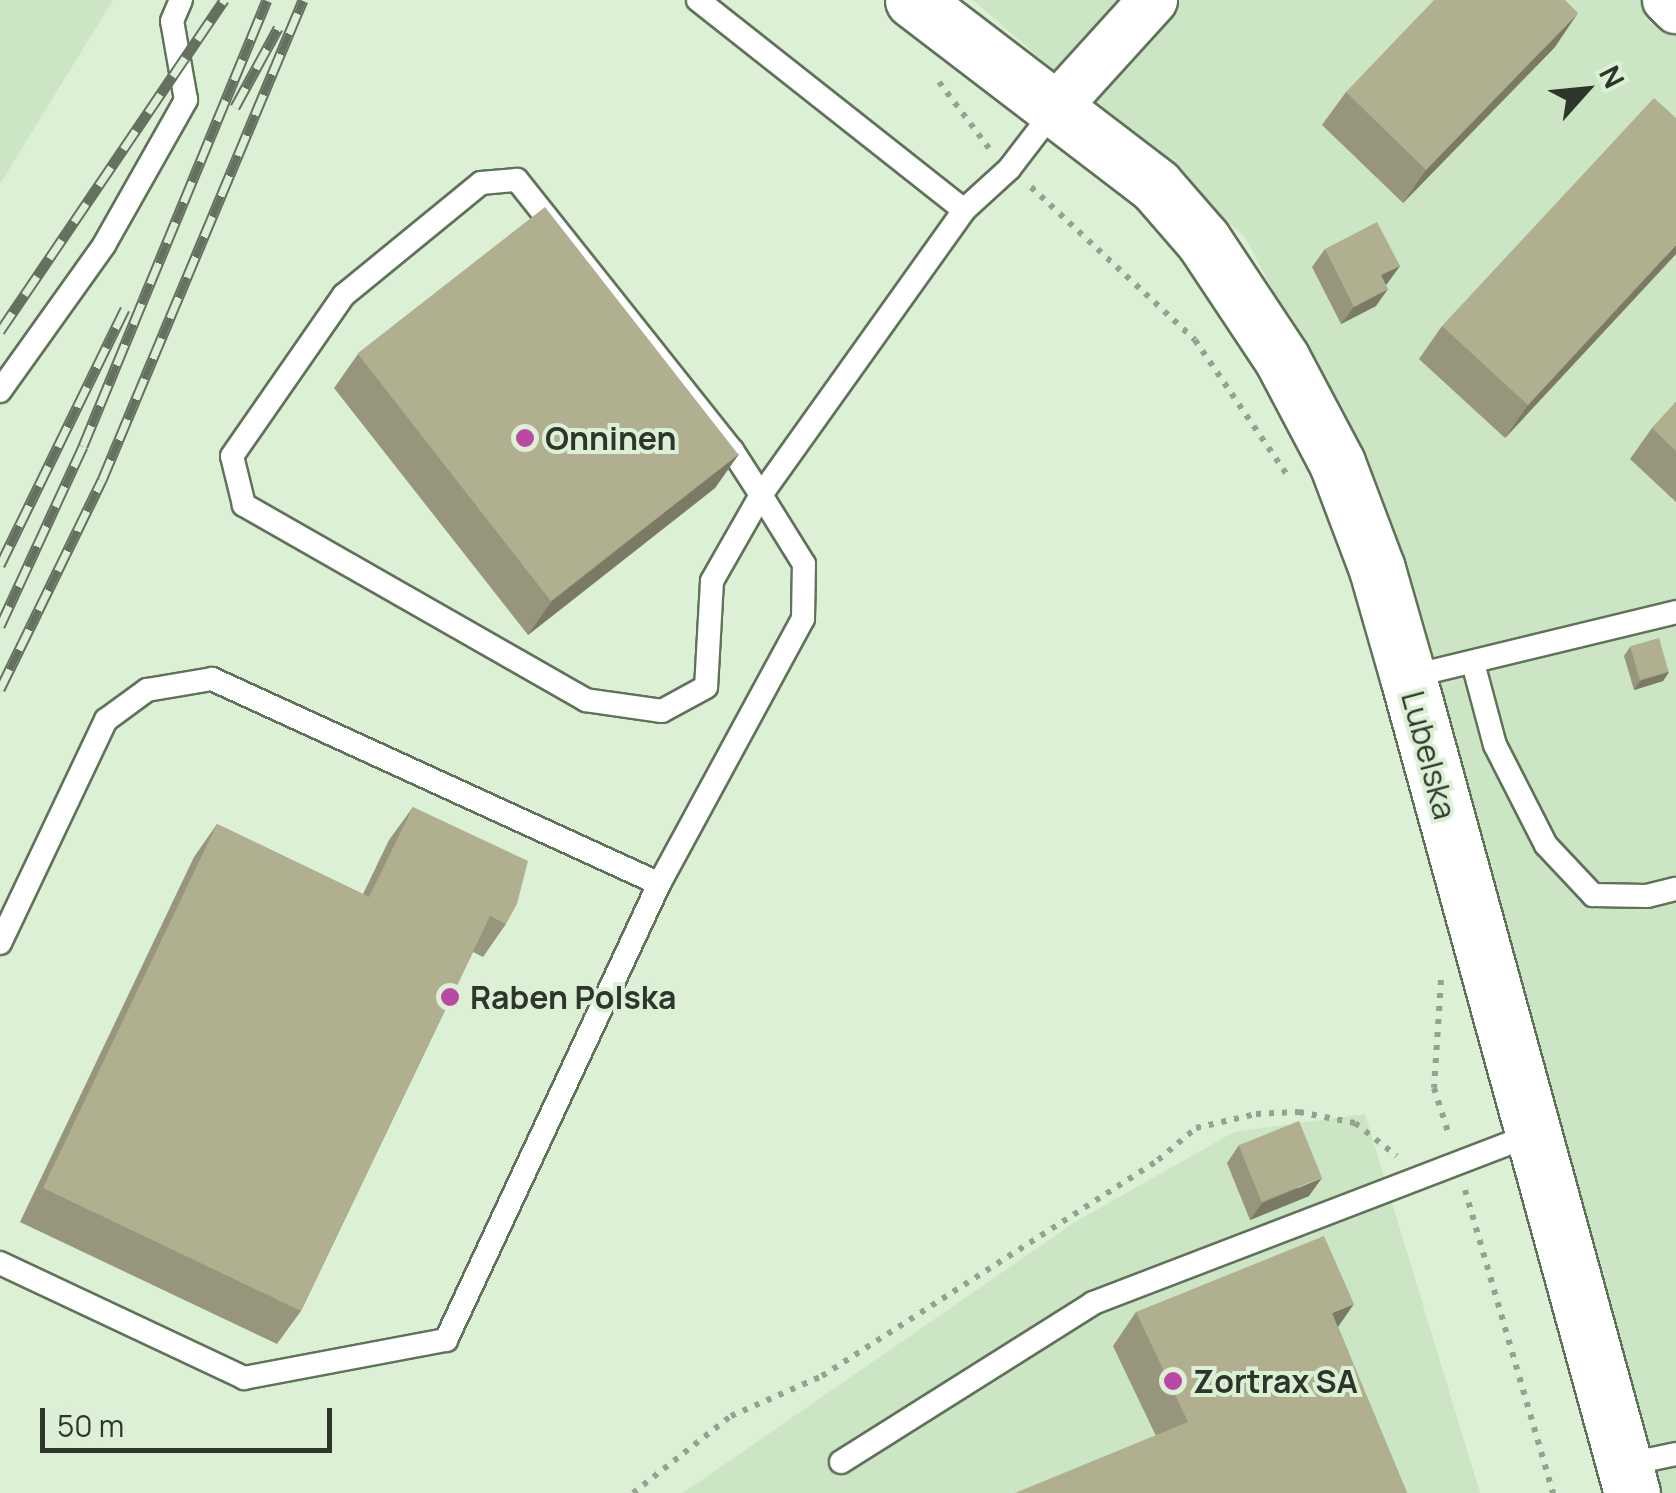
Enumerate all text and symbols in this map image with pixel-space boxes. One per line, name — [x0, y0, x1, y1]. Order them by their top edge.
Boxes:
north arrow — [1536, 40, 1636, 140]
text: N — [1591, 59, 1634, 94]
place label: Onninen — [545, 419, 677, 457]
marker: Onninen — [514, 427, 536, 449]
street label: Lubelska — [1394, 687, 1464, 823]
place label: Raben Polska — [470, 978, 676, 1016]
marker: Raben Polska — [439, 986, 461, 1008]
place label: Zortrax SA — [1193, 1362, 1358, 1400]
marker: Zortrax SA — [1162, 1370, 1184, 1392]
scale bar — [45, 1388, 338, 1450]
text: 50 m — [57, 1405, 124, 1446]

